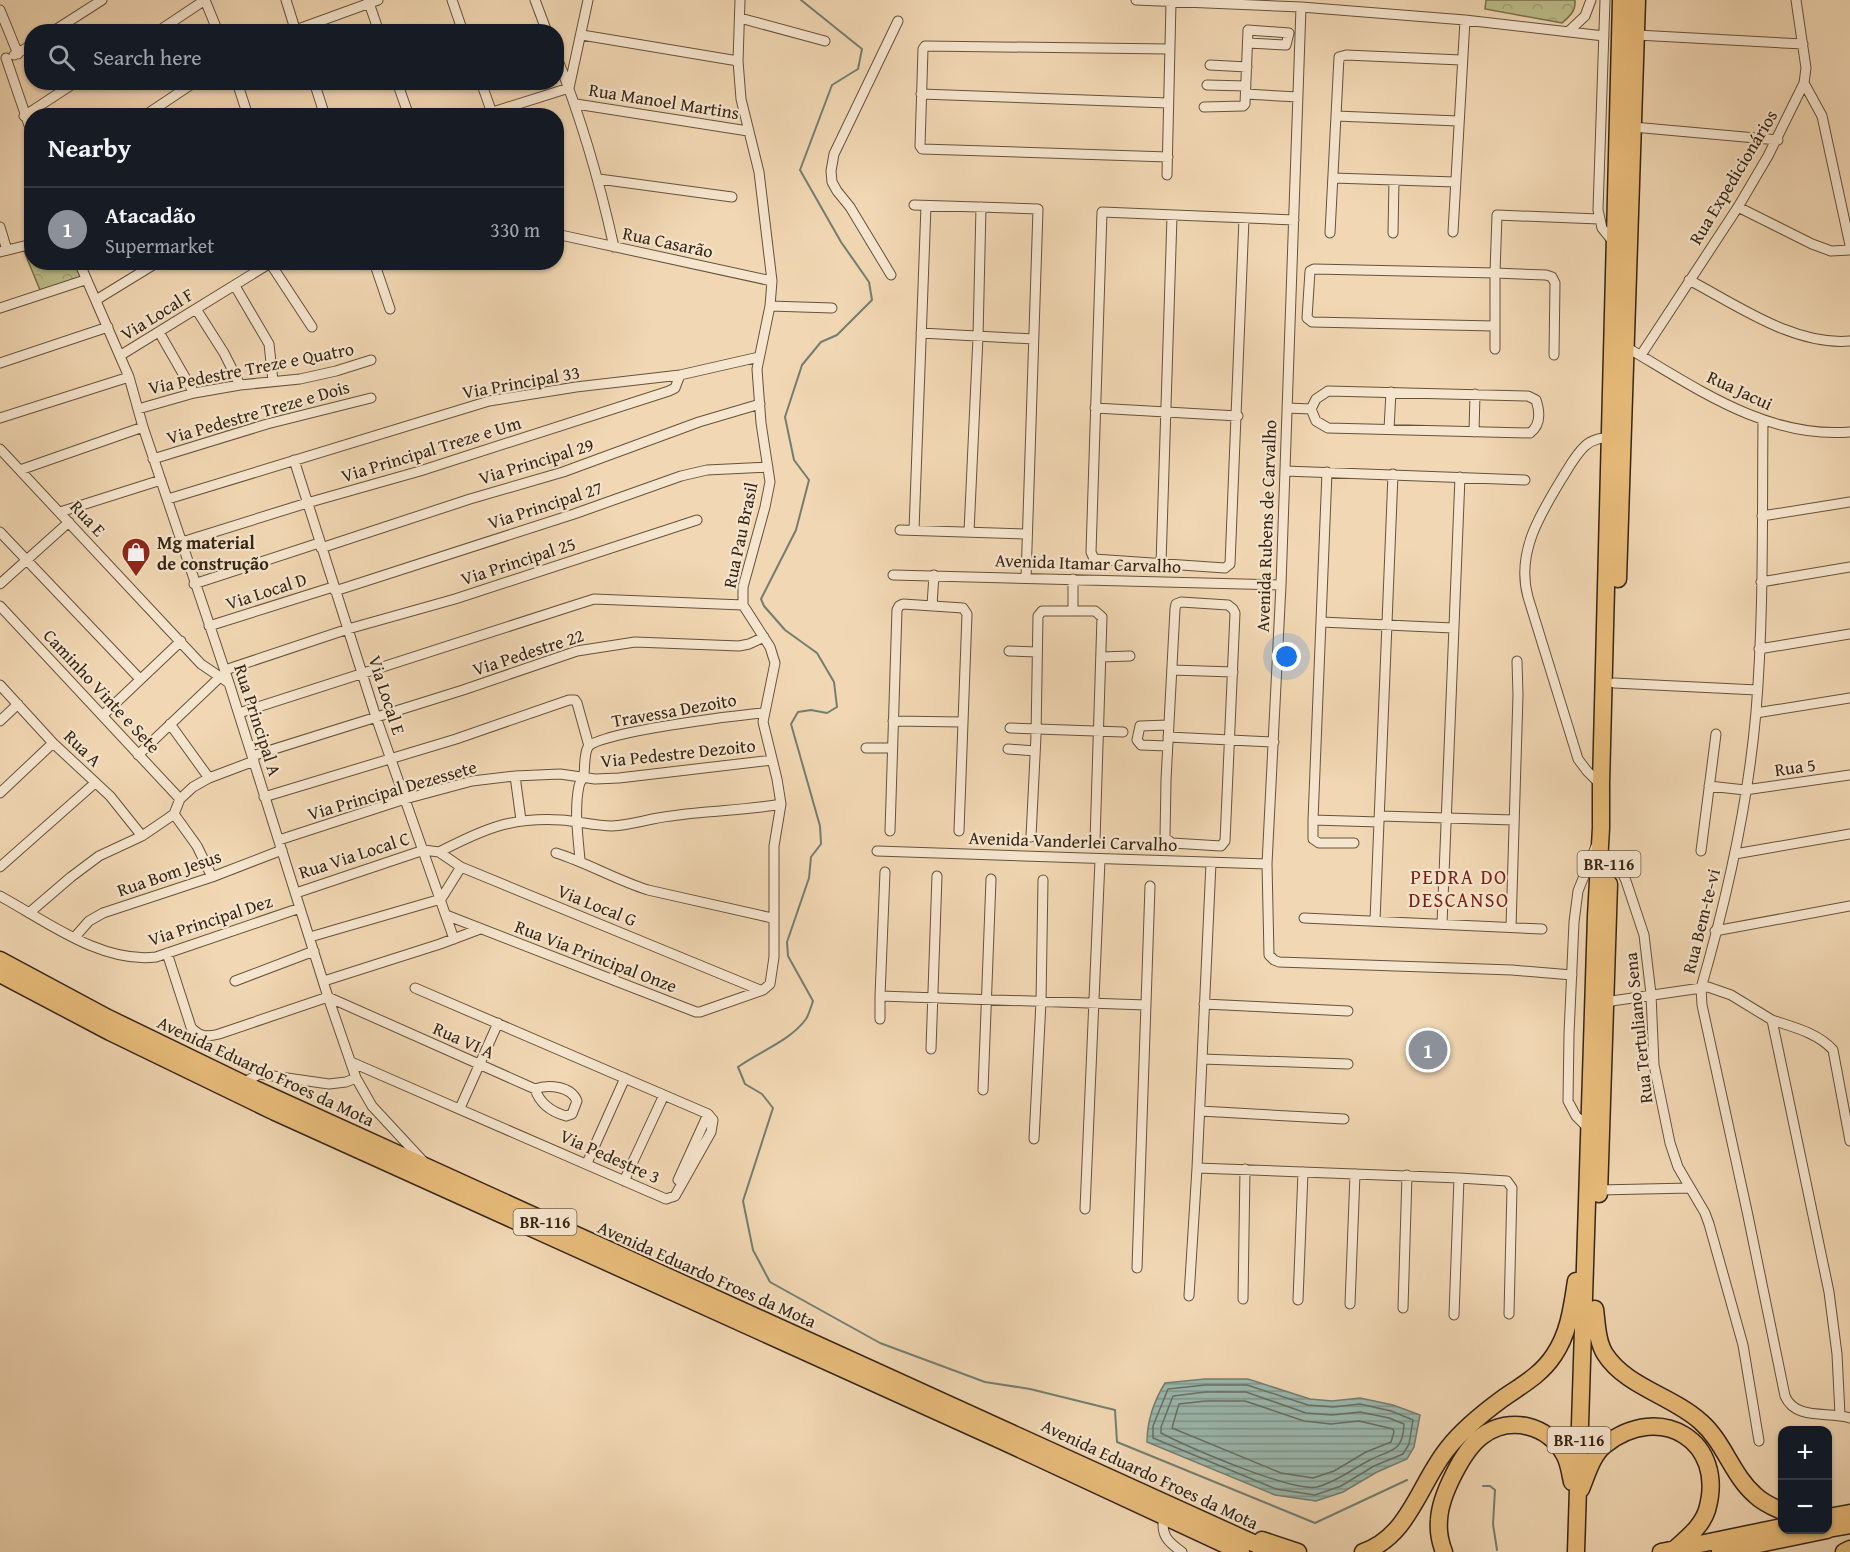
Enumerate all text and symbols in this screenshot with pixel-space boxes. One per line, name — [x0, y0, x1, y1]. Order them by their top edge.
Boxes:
search box — [24, 24, 564, 90]
icon: search — [45, 41, 78, 74]
text: Search here — [93, 41, 202, 73]
street label: Rua Manoel Martins — [587, 76, 741, 126]
street label: Rua Expedicionários — [1682, 104, 1784, 250]
text: Nearby — [48, 128, 131, 167]
text: Atacadão — [105, 199, 196, 231]
text: 1 — [62, 215, 73, 244]
text: 330 m — [490, 215, 540, 244]
street label: Rua Casarão — [620, 219, 716, 265]
text: Supermarket — [105, 231, 214, 260]
street label: Via Local F — [115, 281, 199, 347]
street label: Via Pedestre Treze e Quatro — [146, 335, 356, 401]
street label: Via Principal 33 — [460, 358, 582, 406]
street label: Rua Jacui — [1703, 363, 1777, 417]
street label: Via Pedestre Treze e Dois — [163, 373, 353, 451]
street label: Via Principal Treze e Um — [338, 409, 525, 489]
street label: Avenida Rubens de Carvalho — [1249, 419, 1283, 633]
street label: Via Principal 29 — [475, 431, 597, 491]
street label: Via Principal 27 — [484, 474, 606, 536]
street label: Rua Pau Brasil — [716, 480, 764, 590]
street label: Rua E — [64, 494, 112, 542]
place label: Mg material de construção — [157, 529, 269, 577]
street label: Via Principal 25 — [457, 530, 579, 592]
shop icon: Mg material de construção — [120, 536, 152, 578]
street label: Avenida Itamar Carvalho — [994, 546, 1182, 580]
street label: Via Local D — [222, 565, 310, 617]
street label: Via Pedestre 22 — [469, 621, 587, 683]
street label: Caminho Vinte e Sete — [37, 623, 167, 759]
your location — [1272, 642, 1301, 671]
street label: Via Local E — [362, 652, 412, 738]
street label: Rua Principal A — [227, 661, 289, 779]
street label: Travessa Dezoito — [609, 686, 739, 734]
street label: Rua A — [58, 723, 108, 773]
street label: Via Pedestre Dezoito — [599, 731, 757, 775]
street label: Rua 5 — [1773, 751, 1817, 783]
street label: Via Principal Dezessete — [304, 753, 480, 827]
street label: Rua Via Local C — [295, 824, 413, 886]
street label: Avenida Vanderlei Carvalho — [968, 824, 1178, 858]
street label: Rua Bom Jesus — [113, 843, 225, 903]
road number: BR-116 — [1578, 851, 1640, 877]
district label: PEDRA DO DESCANSO — [1408, 862, 1510, 914]
street label: Rua Bem-te-vi — [1675, 866, 1727, 976]
street label: Via Local G — [553, 877, 641, 933]
street label: Via Principal Dez — [144, 887, 276, 953]
street label: Rua Via Principal Onze — [511, 913, 681, 999]
street label: Rua Tertuliano Sena — [1617, 951, 1659, 1105]
street label: Avenida Eduardo Froes da Mota — [153, 1009, 379, 1133]
street label: Rua VI A — [429, 1014, 499, 1066]
pin: 1 — [1408, 1028, 1448, 1072]
street label: Via Pedestre 3 — [556, 1122, 664, 1190]
road number: BR-116 — [514, 1209, 576, 1235]
street label: Avenida Eduardo Froes da Mota — [593, 1214, 821, 1335]
street label: Avenida Eduardo Froes da Mota — [1037, 1412, 1263, 1536]
map controls — [1778, 1426, 1832, 1534]
button: + — [1778, 1426, 1832, 1480]
road number: BR-116 — [1548, 1427, 1610, 1453]
button: − — [1778, 1480, 1832, 1534]

